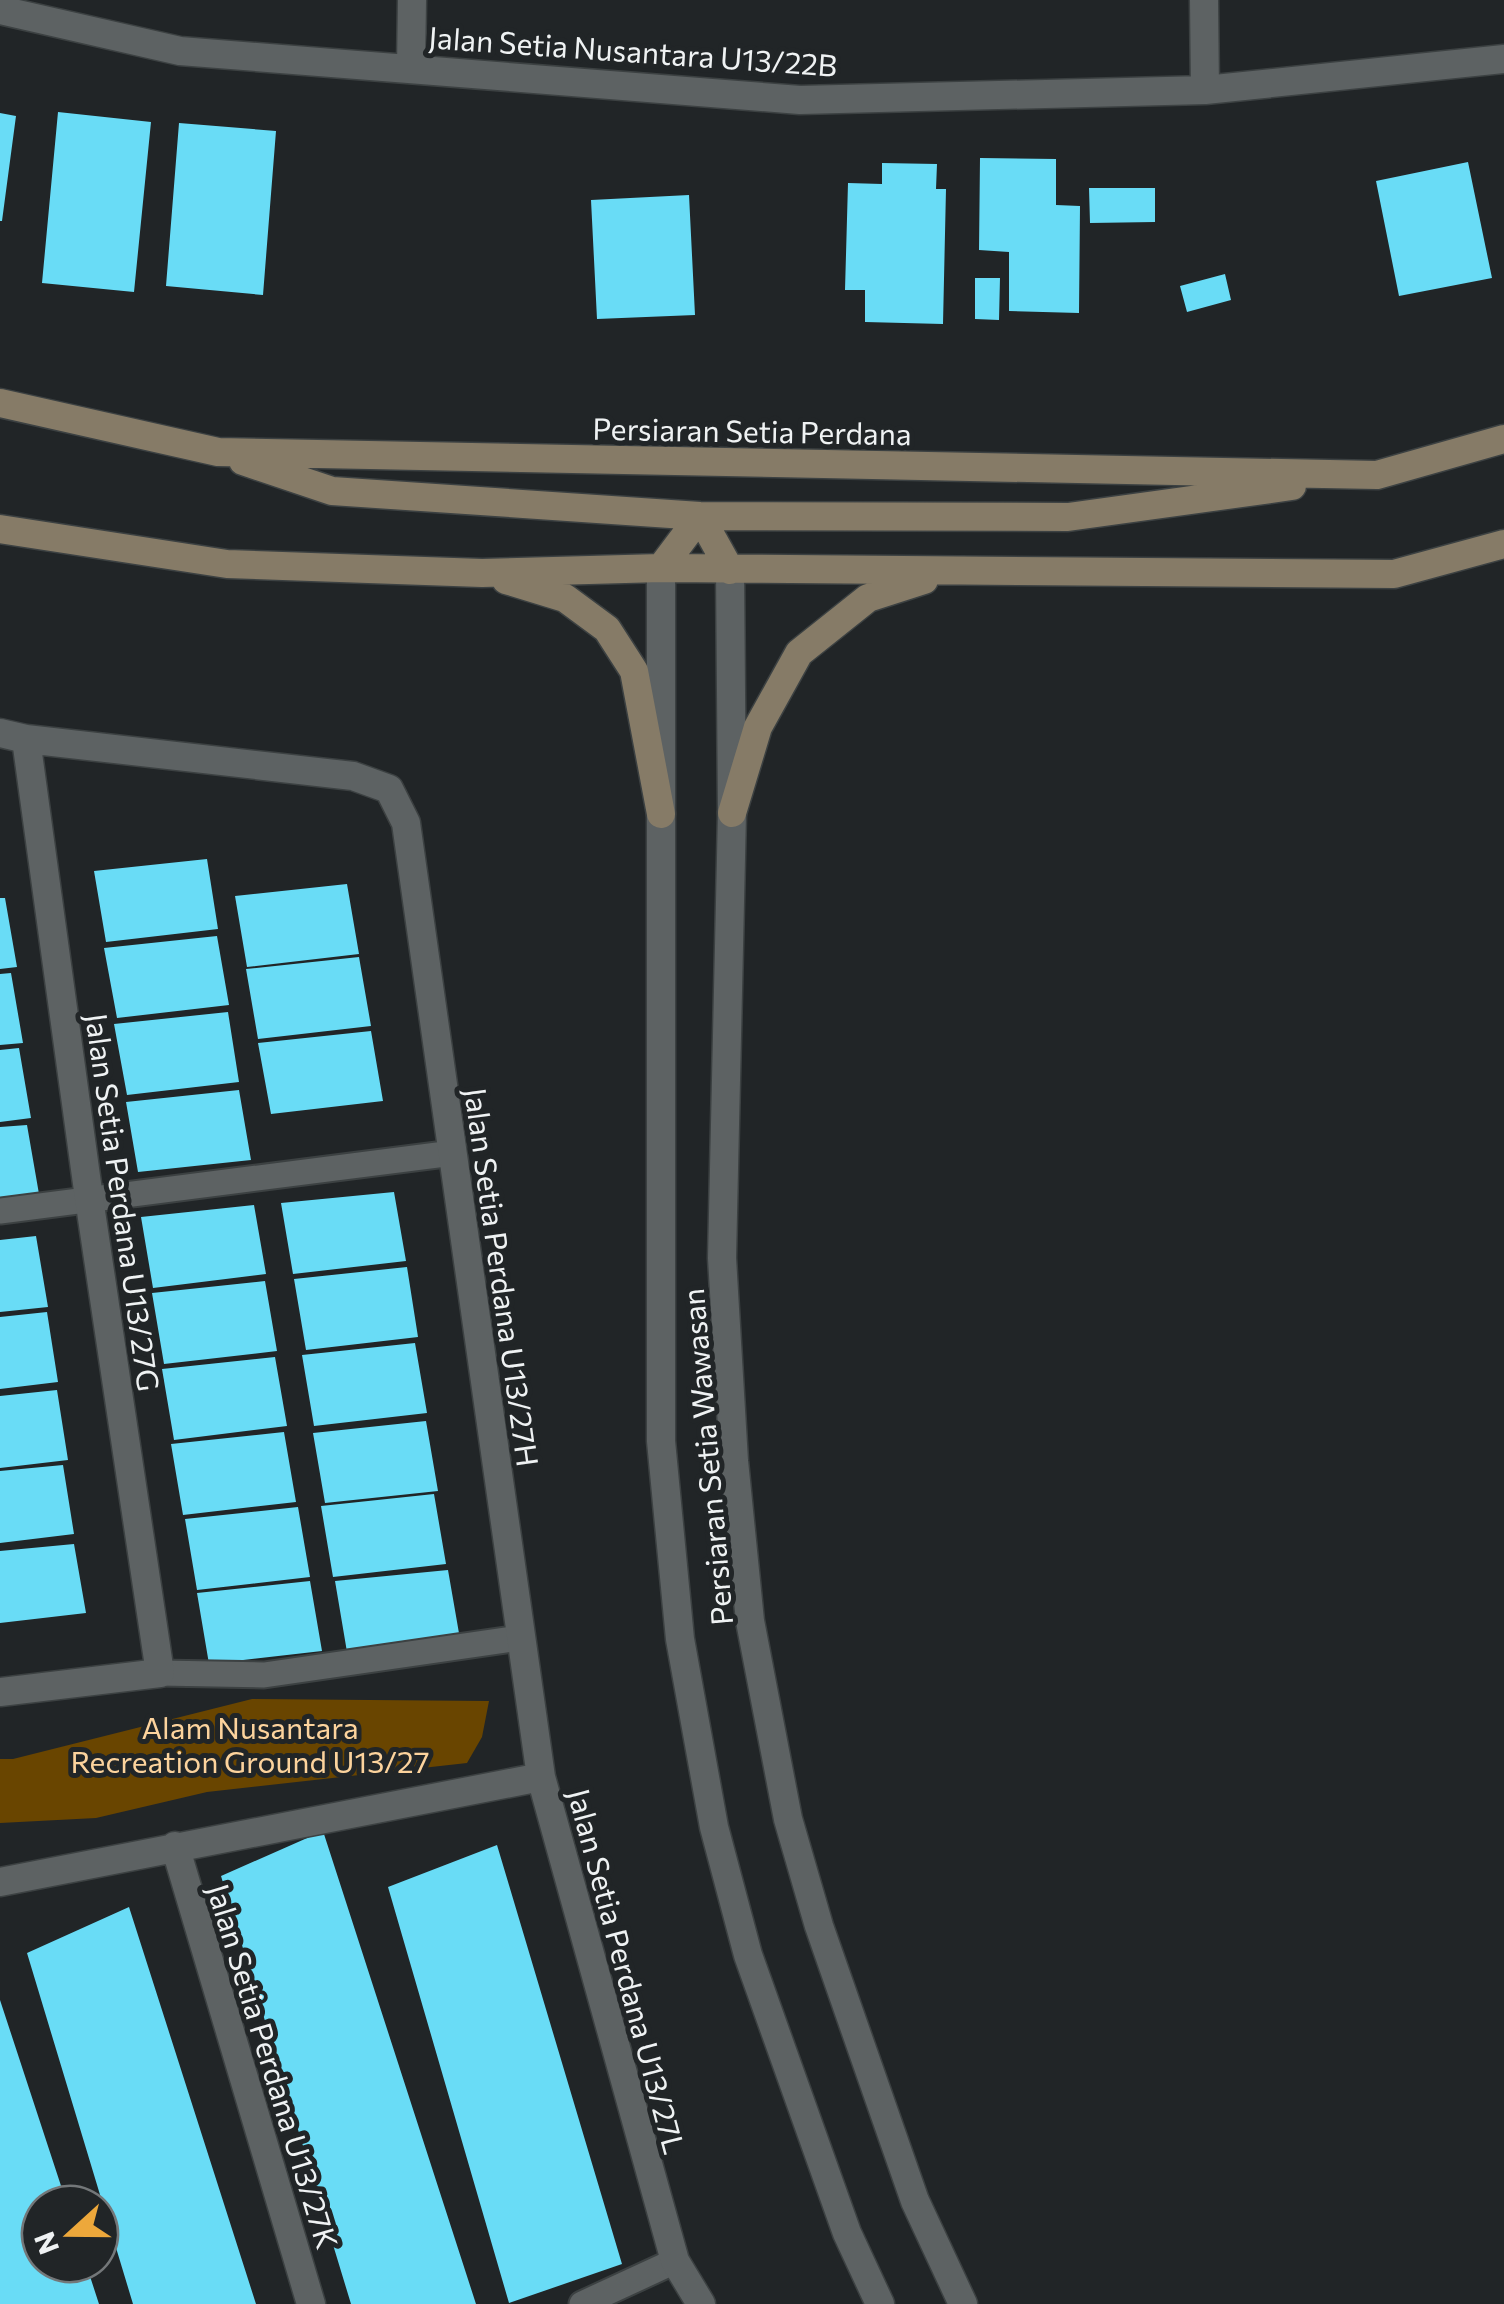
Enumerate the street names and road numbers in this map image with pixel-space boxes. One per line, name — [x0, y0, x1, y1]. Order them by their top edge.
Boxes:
street label: Jalan Setia Nusantara U13/22B — [427, 17, 839, 83]
street label: Persiaran Setia Perdana — [592, 409, 912, 451]
street label: Jalan Setia Perdana U13/27G — [79, 1011, 169, 1393]
street label: Jalan Setia Perdana U13/27H — [458, 1085, 548, 1469]
street label: Persiaran Setia Wawasan — [673, 1287, 739, 1627]
street label: Jalan Setia Perdana U13/27L — [561, 1784, 695, 2158]
street label: Jalan Setia Perdana U13/27K — [201, 1879, 347, 2253]

